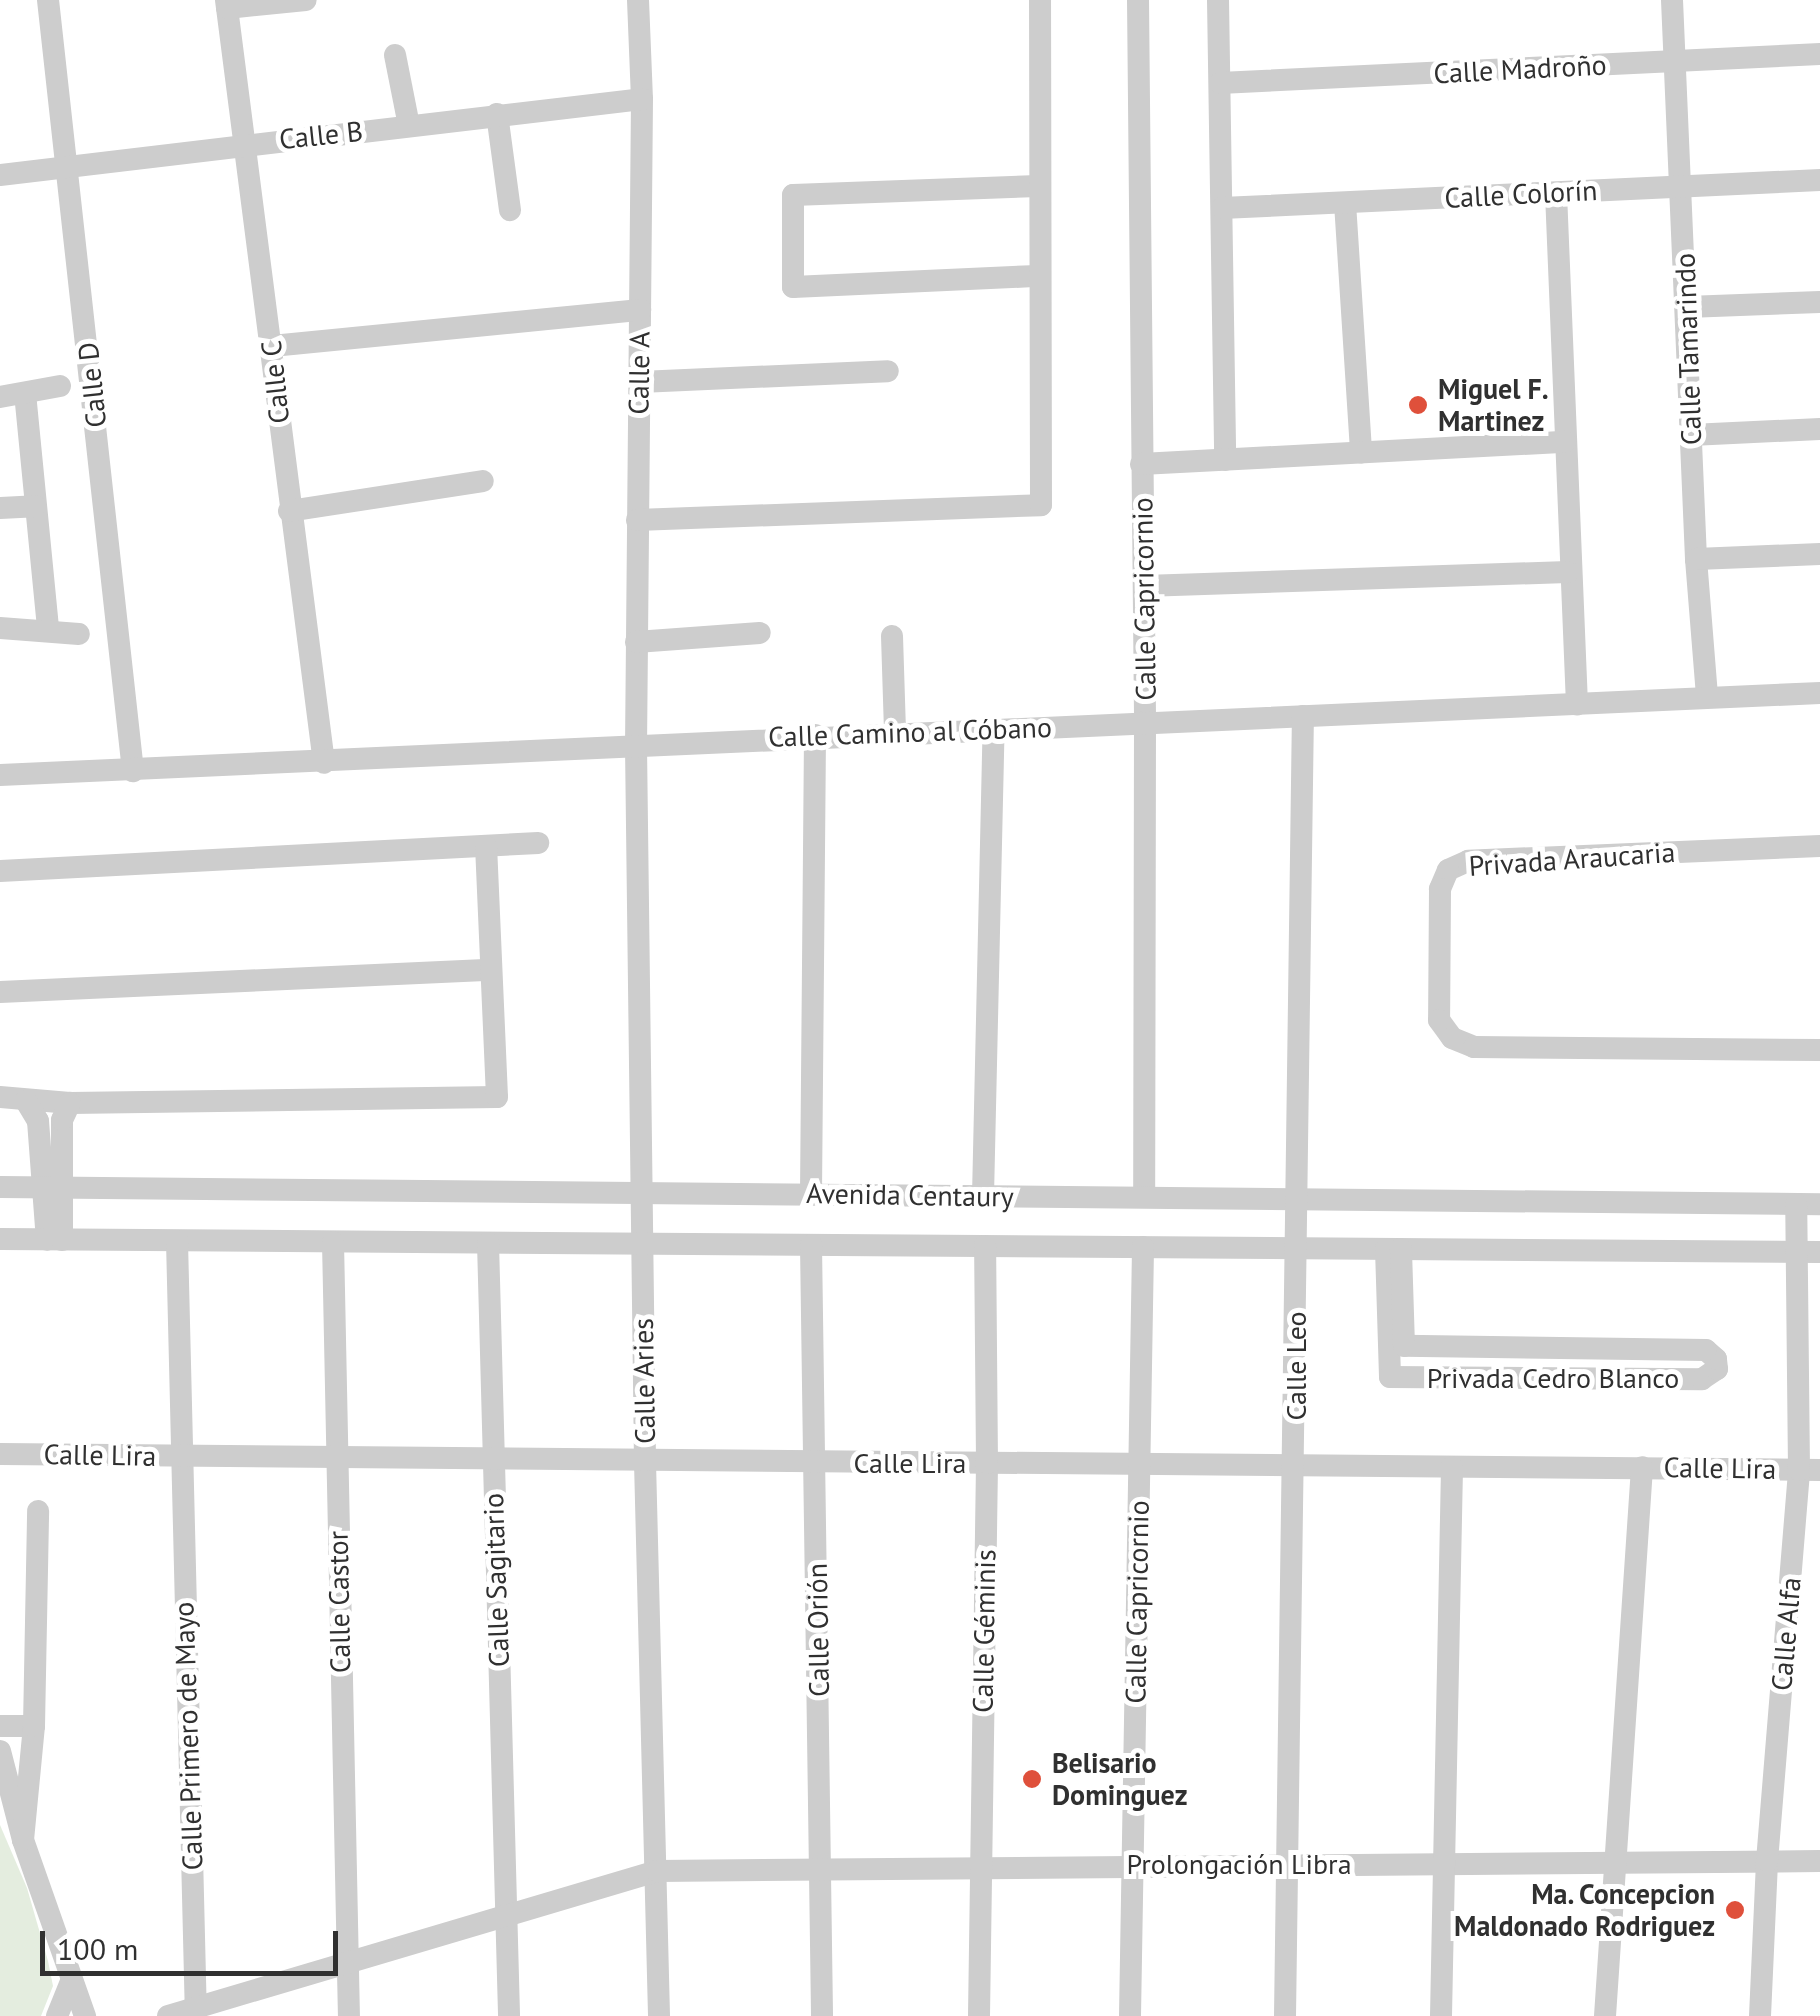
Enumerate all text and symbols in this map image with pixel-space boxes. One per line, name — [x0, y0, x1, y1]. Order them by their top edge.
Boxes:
street label: Calle Madroño — [1433, 48, 1607, 90]
street label: Calle B — [278, 114, 364, 156]
street label: Calle Colorín — [1444, 173, 1598, 215]
street label: Calle Tamarindo — [1668, 252, 1708, 446]
street label: Calle A — [621, 331, 657, 415]
street label: Calle C — [254, 339, 296, 425]
street label: Calle D — [71, 341, 113, 429]
place label: Miguel F. Martinez — [1438, 372, 1549, 438]
marker: Miguel F. Martinez — [1407, 394, 1429, 416]
street label: Calle Capricornio — [1125, 497, 1163, 701]
street label: Calle Camino al Cóbano — [768, 710, 1052, 754]
street label: Privada Araucaria — [1467, 835, 1677, 883]
street label: Avenida Centaury — [806, 1176, 1014, 1214]
street label: Calle Leo — [1279, 1311, 1313, 1421]
street label: Calle Aries — [626, 1317, 662, 1445]
street label: Privada Cedro Blanco — [1427, 1361, 1679, 1395]
street label: Calle Lira — [43, 1437, 157, 1473]
street label: Calle Lira — [854, 1446, 966, 1480]
street label: Calle Lira — [1663, 1450, 1777, 1486]
street label: Calle Sagitario — [476, 1492, 516, 1668]
street label: Calle Capricornio — [1118, 1500, 1156, 1704]
street label: Calle Castor — [321, 1531, 357, 1673]
street label: Calle Géminis — [966, 1549, 1002, 1713]
street label: Calle Orión — [800, 1563, 836, 1697]
street label: Calle Alfa — [1764, 1575, 1808, 1693]
street label: Calle Primero de Mayo — [167, 1601, 209, 1871]
place label: Belisario Dominguez — [1052, 1746, 1187, 1812]
marker: Belisario Dominguez — [1021, 1768, 1043, 1790]
street label: Prolongación Libra — [1126, 1847, 1352, 1881]
place label: Ma. Concepcion Maldonado Rodriguez — [1454, 1877, 1715, 1943]
marker: Ma. Concepcion Maldonado Rodriguez — [1724, 1899, 1746, 1921]
scale bar — [45, 1911, 342, 1973]
text: 100 m — [57, 1929, 138, 1968]

